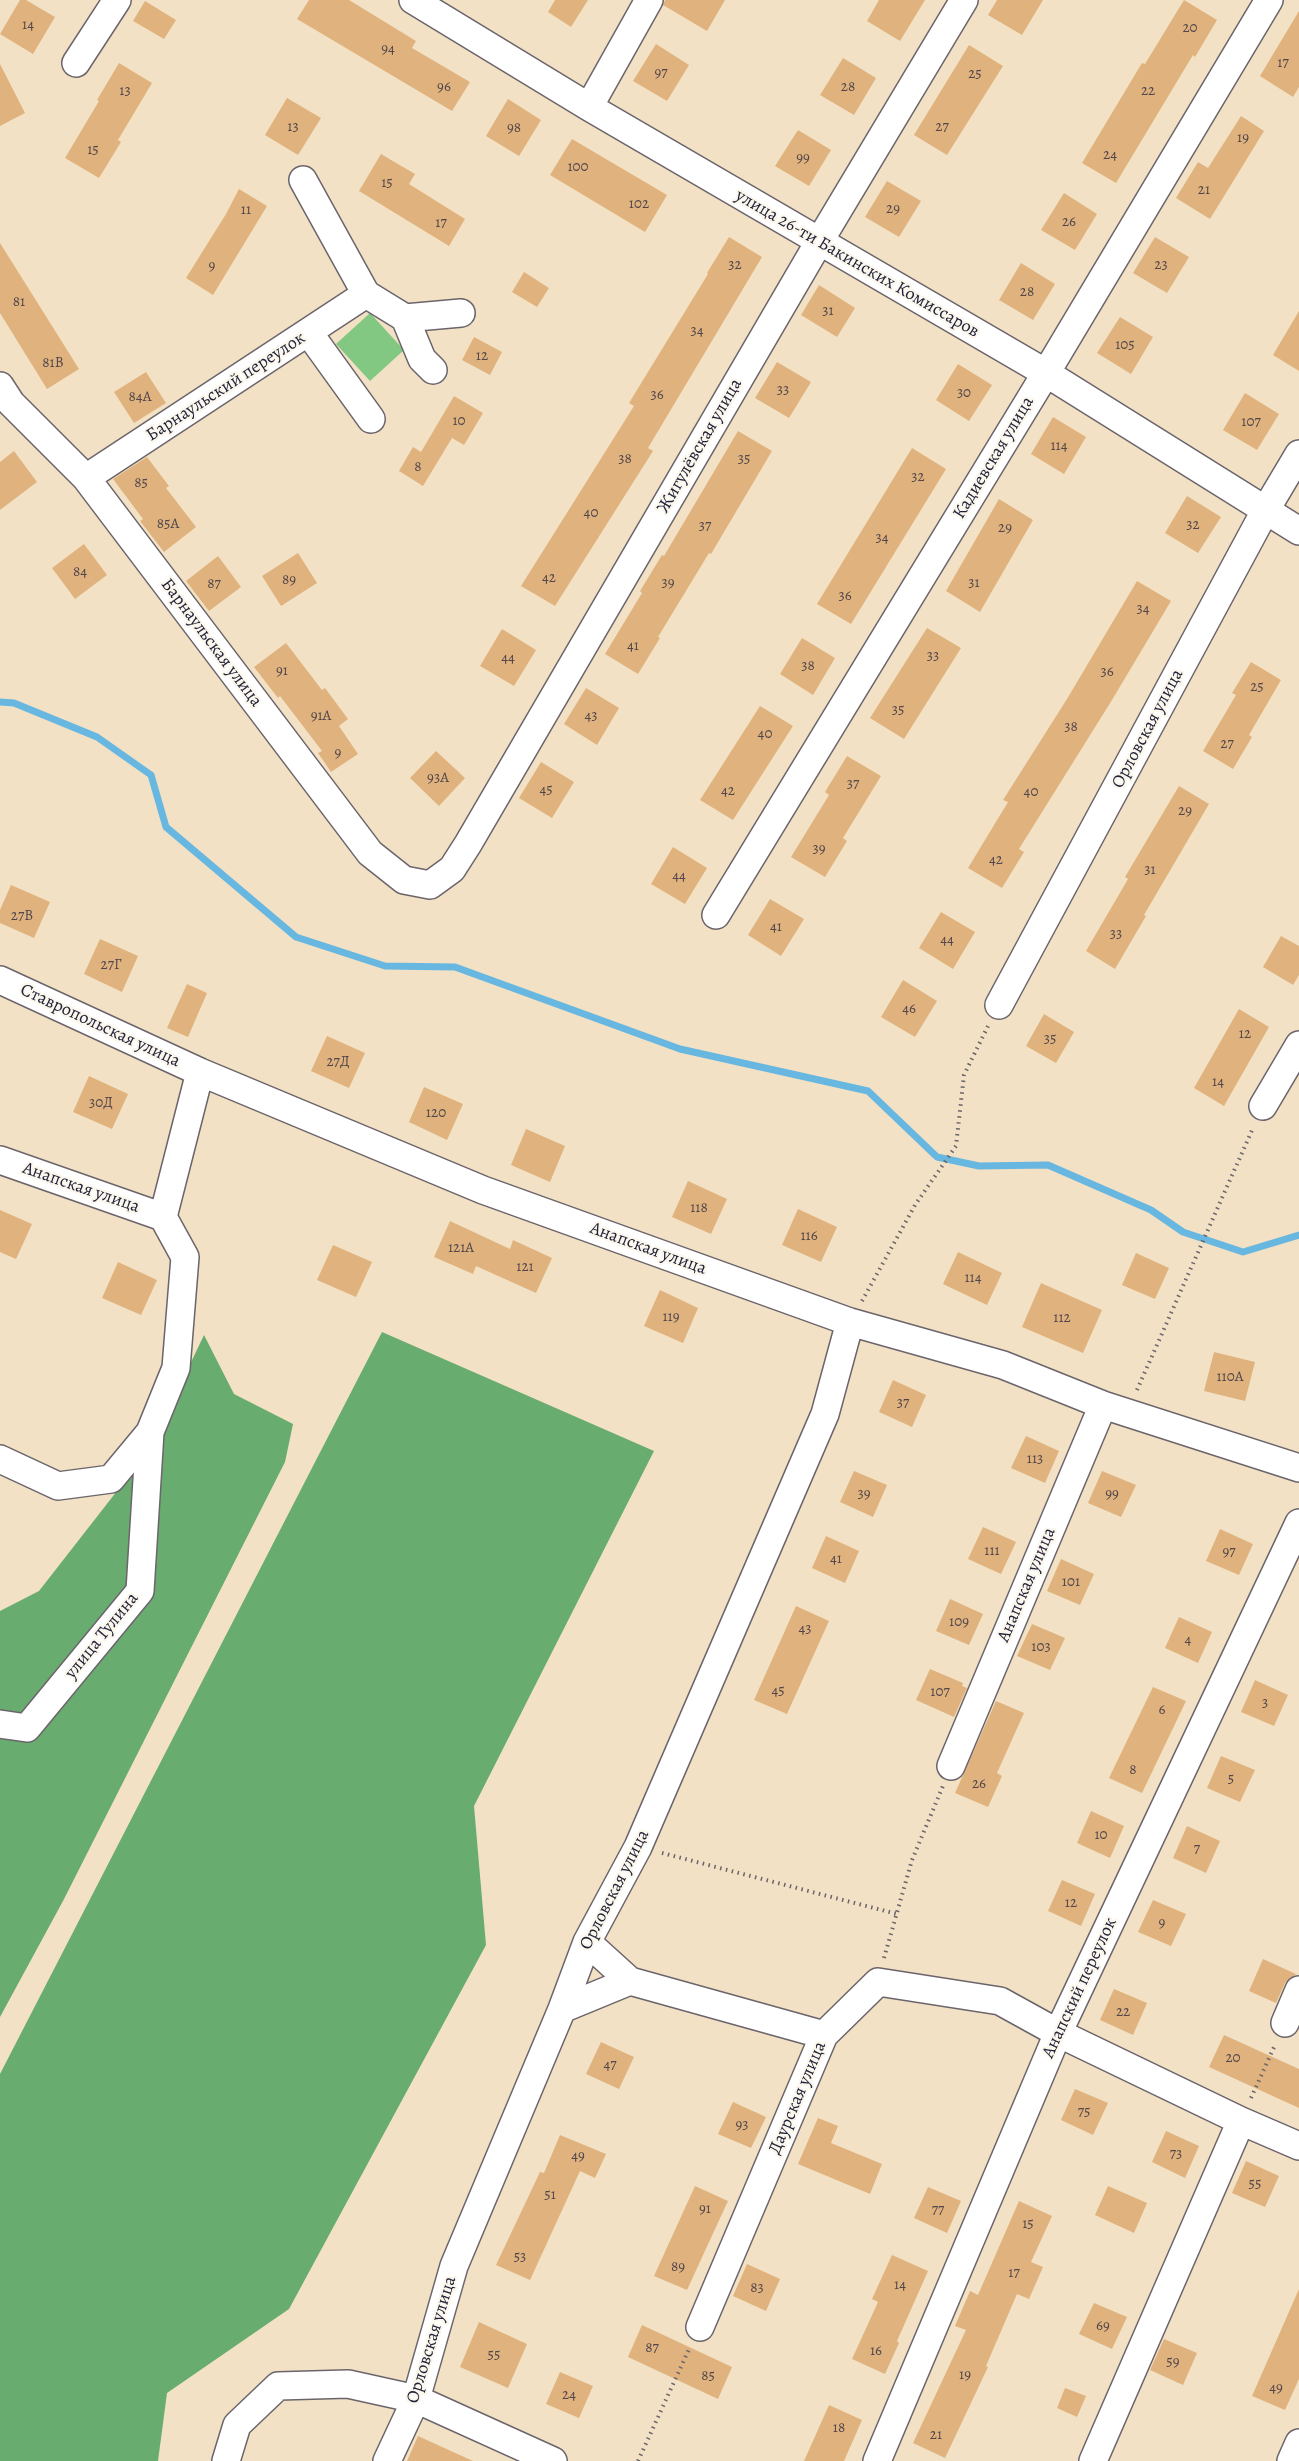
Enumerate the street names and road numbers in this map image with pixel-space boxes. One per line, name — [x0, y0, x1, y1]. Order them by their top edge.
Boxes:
street label: улица 26-ти Бакинских Комиссаров — [731, 185, 983, 343]
street label: Барнаульский переулок — [142, 327, 310, 447]
street label: Жигулёвская улица — [653, 375, 747, 517]
street label: Кадиевская улица — [949, 393, 1039, 523]
street label: Барнаульская улица — [156, 575, 266, 711]
street label: Орловская улица — [1108, 666, 1188, 792]
street label: Ставропольская улица — [17, 979, 183, 1073]
street label: Анапская улица — [20, 1158, 142, 1218]
street label: Анапская улица — [587, 1218, 709, 1280]
street label: Анапская улица — [993, 1524, 1061, 1646]
street label: улица Тулина — [61, 1588, 143, 1684]
street label: Орловская улица — [575, 1826, 655, 1954]
street label: Анапский переулок — [1038, 1914, 1122, 2062]
street label: Даурская улица — [765, 2038, 831, 2158]
street label: Орловская улица — [402, 2274, 462, 2406]

